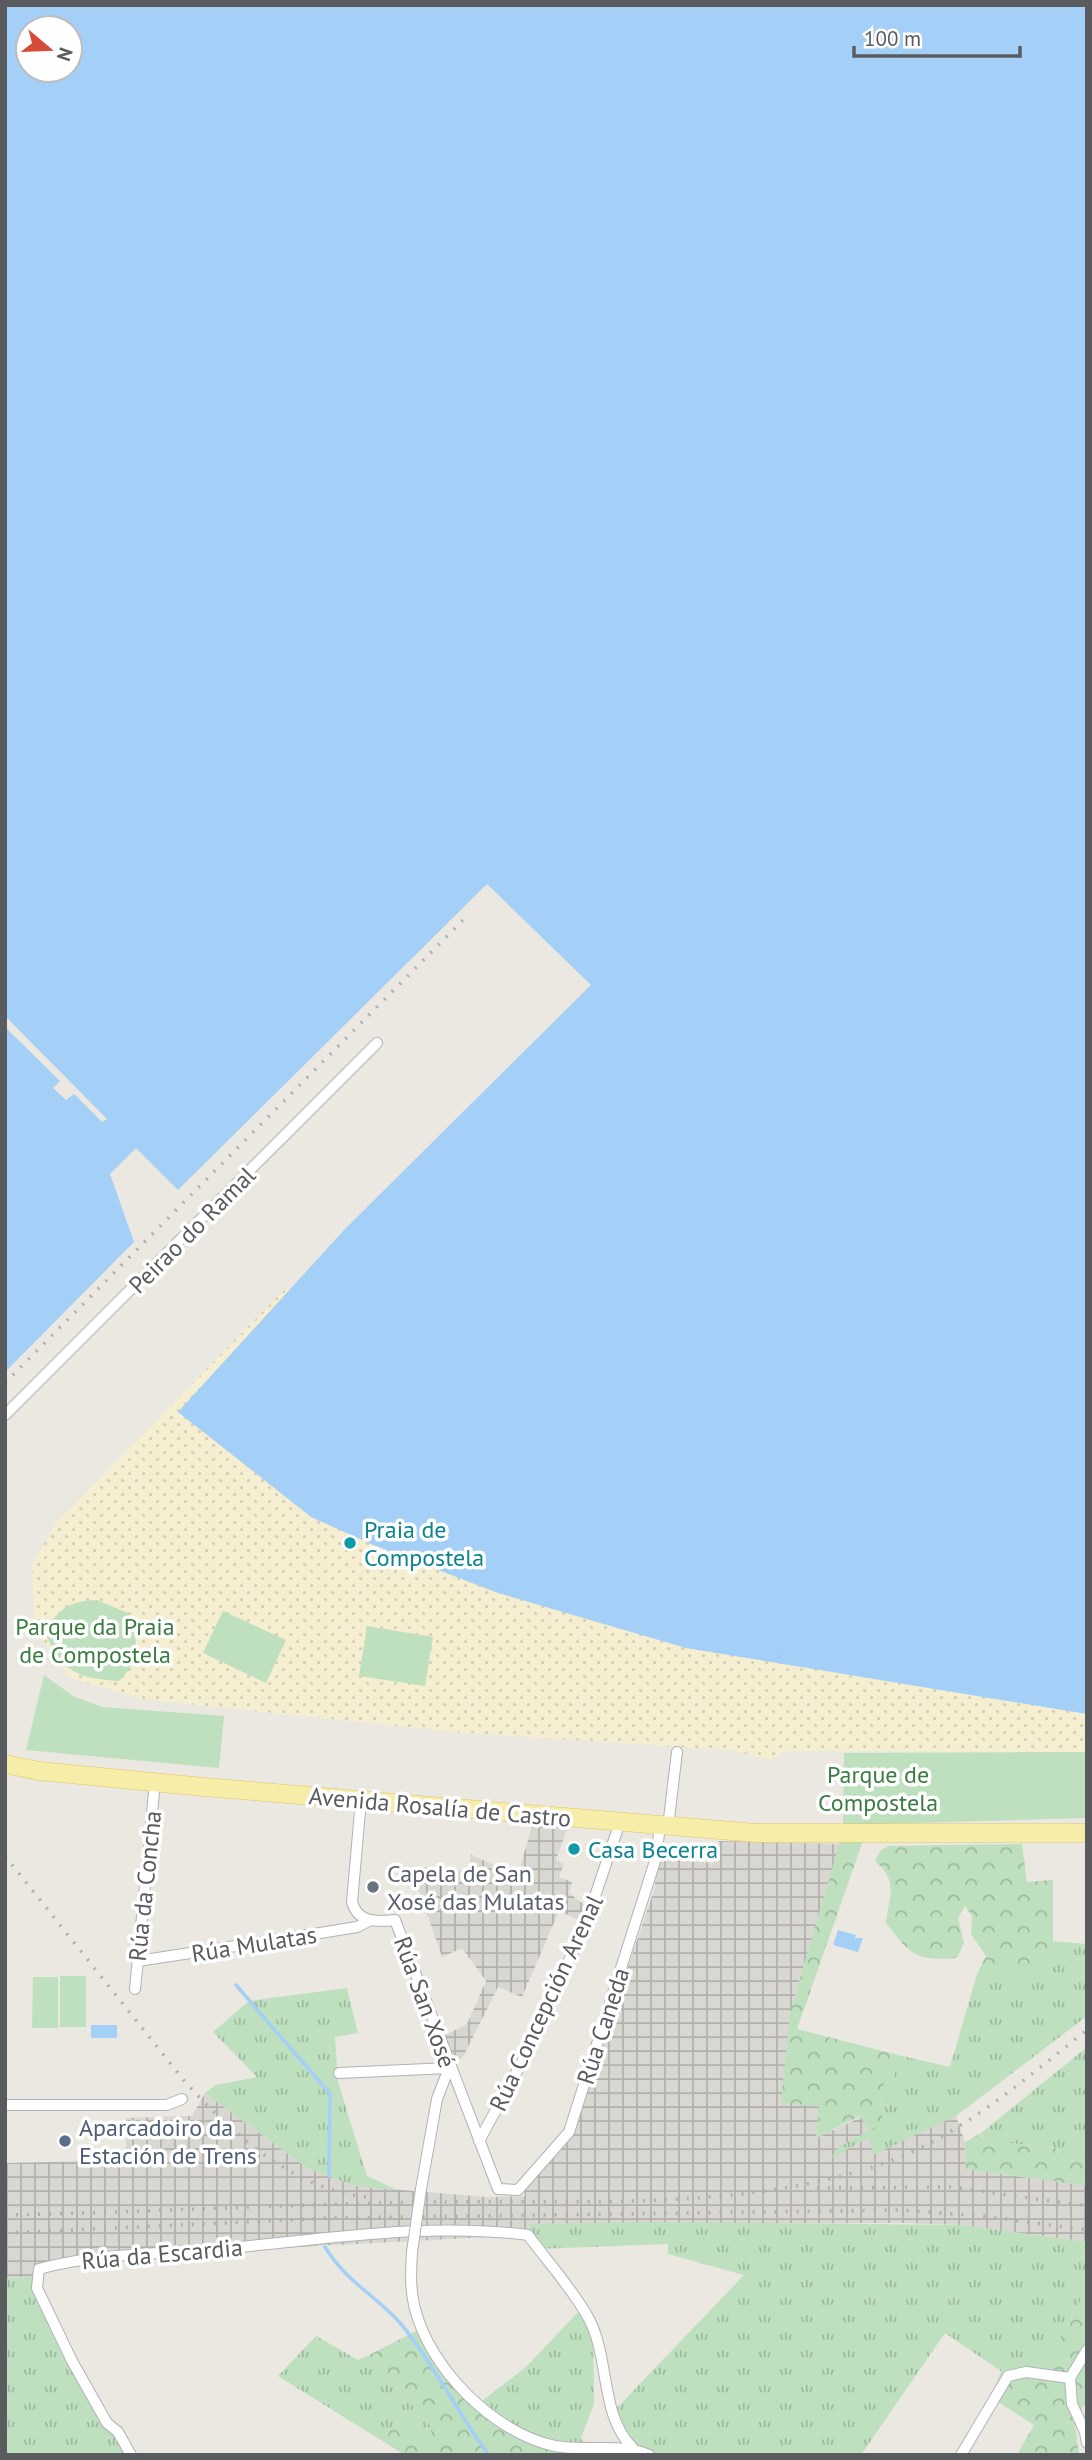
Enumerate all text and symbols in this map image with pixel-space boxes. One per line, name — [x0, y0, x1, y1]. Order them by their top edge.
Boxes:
north arrow — [14, 14, 84, 84]
scale bar — [854, 14, 1020, 58]
text: 100 m — [864, 25, 921, 52]
text: N — [52, 45, 78, 64]
street label: Peirao do Ramal — [122, 1160, 262, 1300]
place label: Praia de Compostela — [364, 1514, 484, 1573]
marker: Praia de Compostela — [342, 1535, 358, 1551]
park label: Parque da Praia de Compostela — [15, 1611, 175, 1670]
park label: Parque de Compostela — [818, 1759, 938, 1818]
street label: Avenida Rosalía de Castro — [308, 1780, 572, 1834]
street label: Rúa da Concha — [122, 1809, 168, 1963]
place label: Casa Becerra — [588, 1834, 718, 1865]
marker: Casa Becerra — [566, 1841, 582, 1857]
place label: Capela de San Xosé das Mulatas — [387, 1858, 565, 1917]
marker: Capela de San Xosé das Mulatas — [365, 1879, 381, 1895]
street label: Rúa Concepción Arenal — [482, 1890, 610, 2116]
street label: Rúa Mulatas — [189, 1919, 319, 1969]
street label: Rúa San Xosé — [387, 1932, 463, 2072]
street label: Rúa Caneda — [570, 1964, 636, 2088]
place label: Aparcadoiro da Estación de Trens — [79, 2112, 257, 2171]
marker: Aparcadoiro da Estación de Trens — [57, 2133, 73, 2149]
street label: Rúa da Escardia — [80, 2232, 244, 2276]

